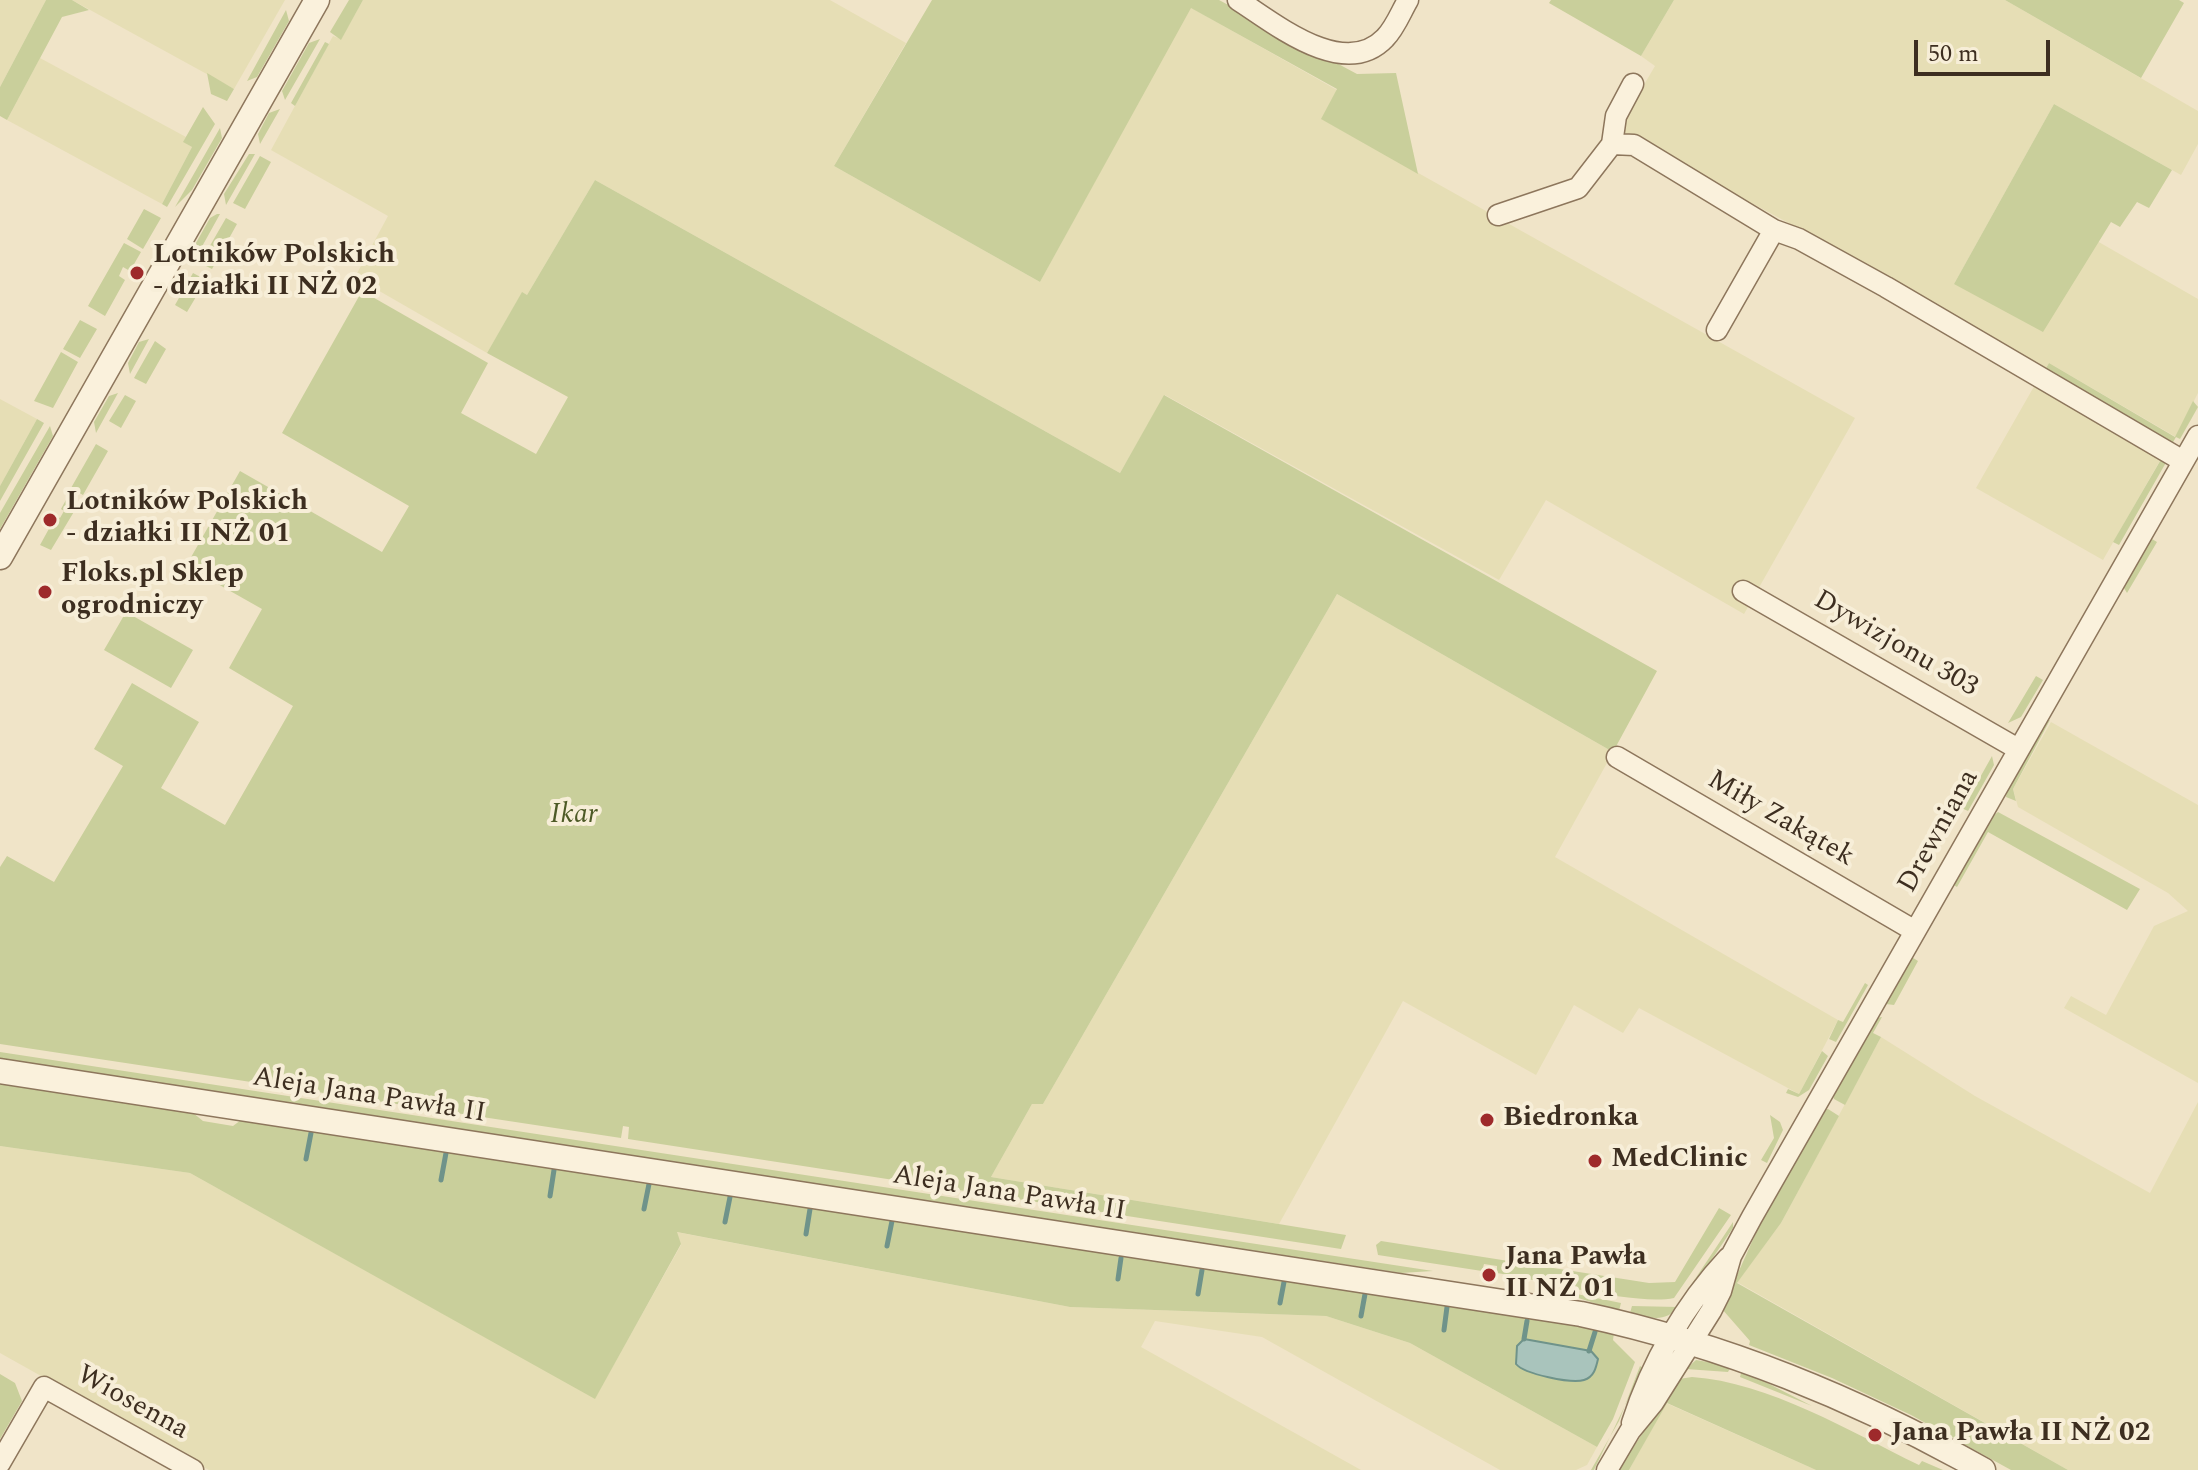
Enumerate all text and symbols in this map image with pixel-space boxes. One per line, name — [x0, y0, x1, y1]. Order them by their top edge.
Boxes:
scale bar — [1918, 24, 2054, 74]
text: 50 m — [1928, 36, 1979, 72]
place label: Lotników Polskich - działki II NŻ 02 — [153, 240, 395, 306]
marker: Lotników Polskich - działki II NŻ 02 — [128, 264, 146, 282]
place label: Lotników Polskich - działki II NŻ 01 — [66, 487, 308, 553]
marker: Lotników Polskich - działki II NŻ 01 — [41, 511, 59, 529]
place label: Floks.pl Sklep ogrodniczy — [61, 559, 244, 625]
marker: Floks.pl Sklep ogrodniczy — [36, 583, 54, 601]
street label: Dywizjonu 303 — [1807, 584, 1983, 706]
street label: Miły Zakątek — [1701, 764, 1859, 876]
street label: Drewniana — [1892, 764, 1988, 900]
park label: Ikar — [550, 800, 598, 834]
street label: Aleja Jana Pawła II — [250, 1062, 488, 1132]
place label: Biedronka — [1503, 1103, 1638, 1137]
marker: Biedronka — [1478, 1111, 1496, 1129]
place label: MedClinic — [1611, 1144, 1748, 1178]
marker: MedClinic — [1586, 1152, 1604, 1170]
street label: Aleja Jana Pawła II — [890, 1160, 1128, 1230]
place label: Jana Pawła II NŻ 01 — [1505, 1242, 1647, 1308]
marker: Jana Pawła II NŻ 01 — [1480, 1266, 1498, 1284]
street label: Wiosenna — [70, 1360, 194, 1448]
place label: Jana Pawła II NŻ 02 — [1891, 1418, 2151, 1452]
marker: Jana Pawła II NŻ 02 — [1866, 1426, 1884, 1444]

